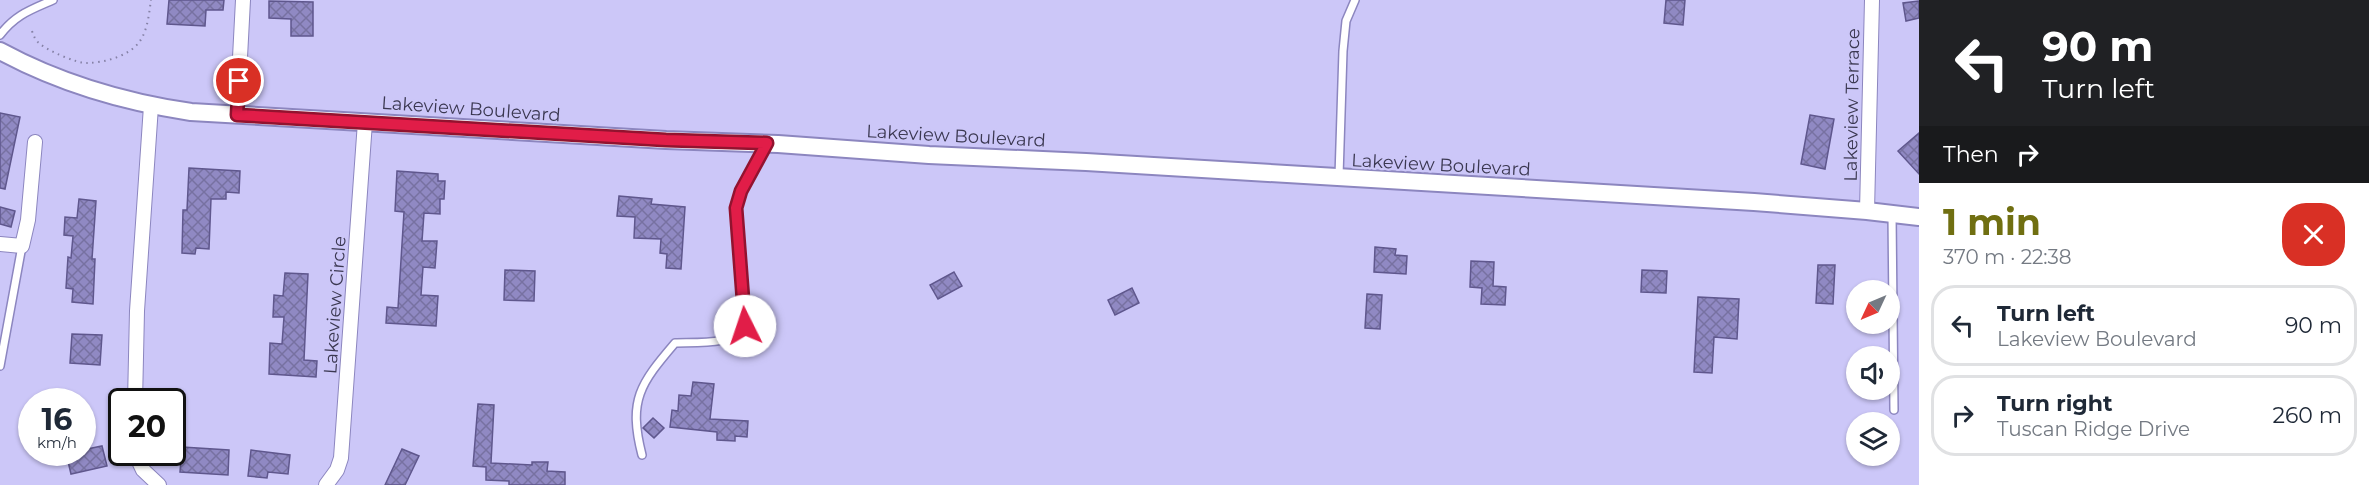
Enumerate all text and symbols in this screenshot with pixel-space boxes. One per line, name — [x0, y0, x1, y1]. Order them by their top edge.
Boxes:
text: 90 m — [2042, 20, 2153, 72]
icon: left — [1943, 24, 2021, 102]
street label: Lakeview Terrace — [1840, 28, 1864, 182]
pin — [213, 55, 264, 106]
icon: arrive — [222, 64, 255, 97]
text: Turn left — [2042, 72, 2155, 105]
street label: Lakeview Boulevard — [381, 92, 561, 126]
street label: Lakeview Boulevard — [866, 120, 1046, 152]
icon: right — [2011, 138, 2044, 171]
text: Then — [1943, 141, 1999, 168]
street label: Lakeview Boulevard — [1351, 149, 1531, 181]
text: 1 min — [1943, 200, 2041, 244]
button: close — [2282, 203, 2345, 266]
street label: Lakeview Circle — [319, 235, 351, 375]
text: 370 m · 22:38 — [1943, 245, 2072, 269]
north arrow — [1846, 280, 1900, 334]
map controls — [1846, 280, 1900, 466]
position arrow — [713, 294, 777, 358]
text: Turn left — [1997, 300, 2095, 327]
icon: left — [1946, 309, 1979, 342]
text: 90 m — [2285, 312, 2342, 339]
text: Lakeview Boulevard — [1997, 327, 2197, 351]
button: sound — [1846, 346, 1900, 400]
speed limit sign: 20 — [108, 388, 186, 466]
text: Turn right — [1997, 390, 2112, 417]
icon: right — [1946, 399, 1979, 432]
text: 16 — [42, 401, 72, 438]
text: 260 m — [2272, 402, 2342, 429]
button: layers — [1846, 412, 1900, 466]
text: Tuscan Ridge Drive — [1997, 417, 2190, 441]
text: km/h — [37, 433, 77, 452]

